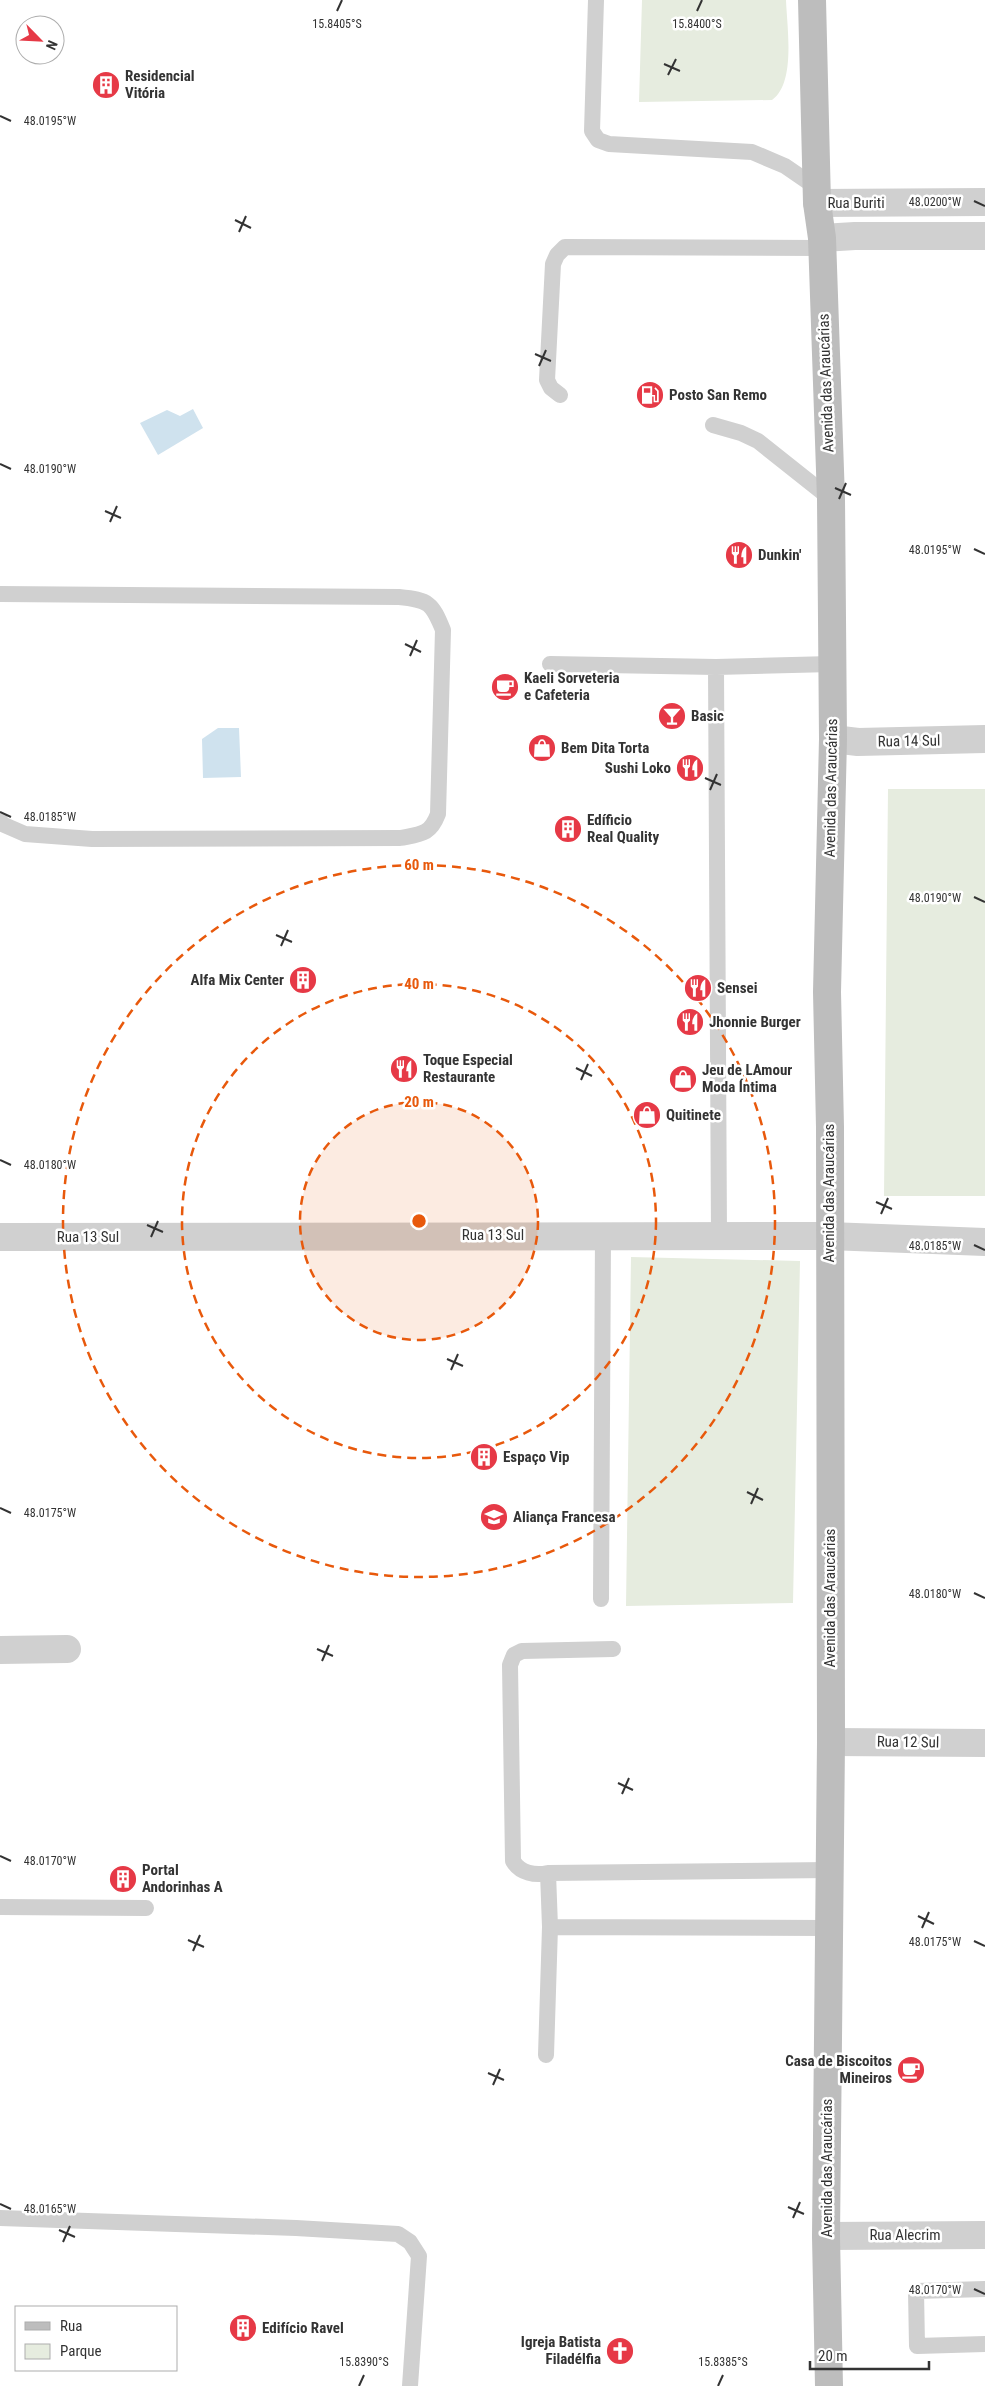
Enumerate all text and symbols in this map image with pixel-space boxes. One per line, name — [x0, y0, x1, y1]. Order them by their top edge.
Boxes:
north arrow — [15, 15, 65, 65]
text: 15.8405°S — [312, 17, 362, 31]
text: 15.8400°S — [672, 17, 722, 31]
text: N — [43, 38, 61, 52]
place label: Residencial Vitória — [125, 67, 195, 102]
building icon: Residencial Vitória — [91, 70, 121, 100]
text: 48.0195°W — [24, 114, 76, 128]
street label: Rua Buriti — [827, 194, 885, 212]
text: 48.0200°W — [909, 195, 961, 209]
street label: Avenida das Araucárias — [815, 313, 837, 453]
fuel station icon: Posto San Remo — [635, 380, 665, 410]
place label: Posto San Remo — [669, 386, 767, 404]
text: 48.0190°W — [24, 462, 76, 476]
restaurant icon: Dunkin' — [724, 540, 754, 570]
text: 48.0195°W — [909, 543, 961, 557]
place label: Dunkin' — [758, 546, 802, 564]
place label: Kaeli Sorveteria e Cafeteria — [524, 669, 620, 704]
cafe icon: Kaeli Sorveteria e Cafeteria — [490, 672, 520, 702]
bar icon: Basic — [657, 701, 687, 731]
place label: Basic — [691, 707, 724, 725]
street label: Avenida das Araucárias — [821, 718, 841, 858]
street label: Rua 14 Sul — [878, 731, 940, 751]
shop icon: Bem Dita Torta — [527, 733, 557, 763]
place label: Bem Dita Torta — [561, 739, 649, 757]
restaurant icon: Sushi Loko — [675, 753, 705, 783]
place label: Sushi Loko — [605, 759, 671, 777]
text: 48.0185°W — [24, 810, 76, 824]
place label: Edíficio Real Quality — [587, 811, 659, 846]
building icon: Edíficio Real Quality — [553, 814, 583, 844]
text: 60 m — [404, 856, 434, 874]
text: 48.0190°W — [909, 891, 961, 905]
building icon: Alfa Mix Center — [288, 965, 318, 995]
place label: Alfa Mix Center — [191, 971, 284, 989]
restaurant icon: Sensei — [683, 973, 713, 1003]
text: 40 m — [404, 975, 434, 993]
place label: Sensei — [717, 979, 757, 997]
restaurant icon: Jhonnie Burger — [675, 1007, 705, 1037]
place label: Jhonnie Burger — [709, 1013, 801, 1031]
place label: Toque Especial Restaurante — [423, 1051, 513, 1086]
restaurant icon: Toque Especial Restaurante — [389, 1054, 419, 1084]
place label: Jeu de LAmour Moda Íntima — [702, 1061, 792, 1096]
shop icon: Jeu de LAmour Moda Íntima — [668, 1064, 698, 1094]
text: 20 m — [404, 1093, 434, 1111]
shop icon: Quitinete — [632, 1100, 662, 1130]
place label: Quitinete — [666, 1106, 721, 1124]
street label: Avenida das Araucárias — [820, 1123, 838, 1262]
text: 48.0180°W — [24, 1158, 76, 1172]
centre of rings — [410, 1212, 428, 1230]
street label: Rua 13 Sul — [462, 1226, 524, 1244]
street label: Rua 13 Sul — [57, 1228, 119, 1246]
text: 48.0185°W — [909, 1239, 961, 1253]
building icon: Espaço Vip — [469, 1442, 499, 1472]
place label: Espaço Vip — [503, 1448, 569, 1466]
school or university icon: Aliança Francesa — [479, 1502, 509, 1532]
text: 48.0175°W — [24, 1506, 76, 1520]
place label: Aliança Francesa — [513, 1508, 616, 1526]
street label: Avenida das Araucárias — [821, 1528, 839, 1667]
text: 48.0180°W — [909, 1587, 961, 1601]
street label: Rua 12 Sul — [877, 1732, 939, 1752]
text: 48.0170°W — [24, 1854, 76, 1868]
place label: Portal Andorinhas A — [142, 1861, 223, 1896]
building icon: Portal Andorinhas A — [108, 1864, 138, 1894]
text: 48.0175°W — [909, 1935, 961, 1949]
place label: Casa de Biscoitos Mineiros — [785, 2052, 892, 2087]
cafe icon: Casa de Biscoitos Mineiros — [896, 2055, 926, 2085]
street label: Avenida das Araucárias — [818, 2098, 836, 2237]
text: 48.0165°W — [24, 2202, 76, 2216]
street label: Rua Alecrim — [869, 2226, 941, 2244]
text: 48.0170°W — [909, 2283, 961, 2297]
legend — [15, 2306, 178, 2371]
building icon: Edifício Ravel — [228, 2313, 258, 2343]
text: Rua — [60, 2317, 82, 2335]
place label: Edifício Ravel — [262, 2319, 344, 2337]
place label: Igreja Batista Filadélfia — [521, 2333, 601, 2368]
church icon: Igreja Batista Filadélfia — [605, 2336, 635, 2366]
scale bar — [810, 2338, 929, 2370]
text: Parque — [60, 2342, 102, 2360]
text: 20 m — [818, 2347, 848, 2365]
text: 15.8390°S — [339, 2355, 389, 2369]
text: 15.8385°S — [698, 2355, 748, 2369]

